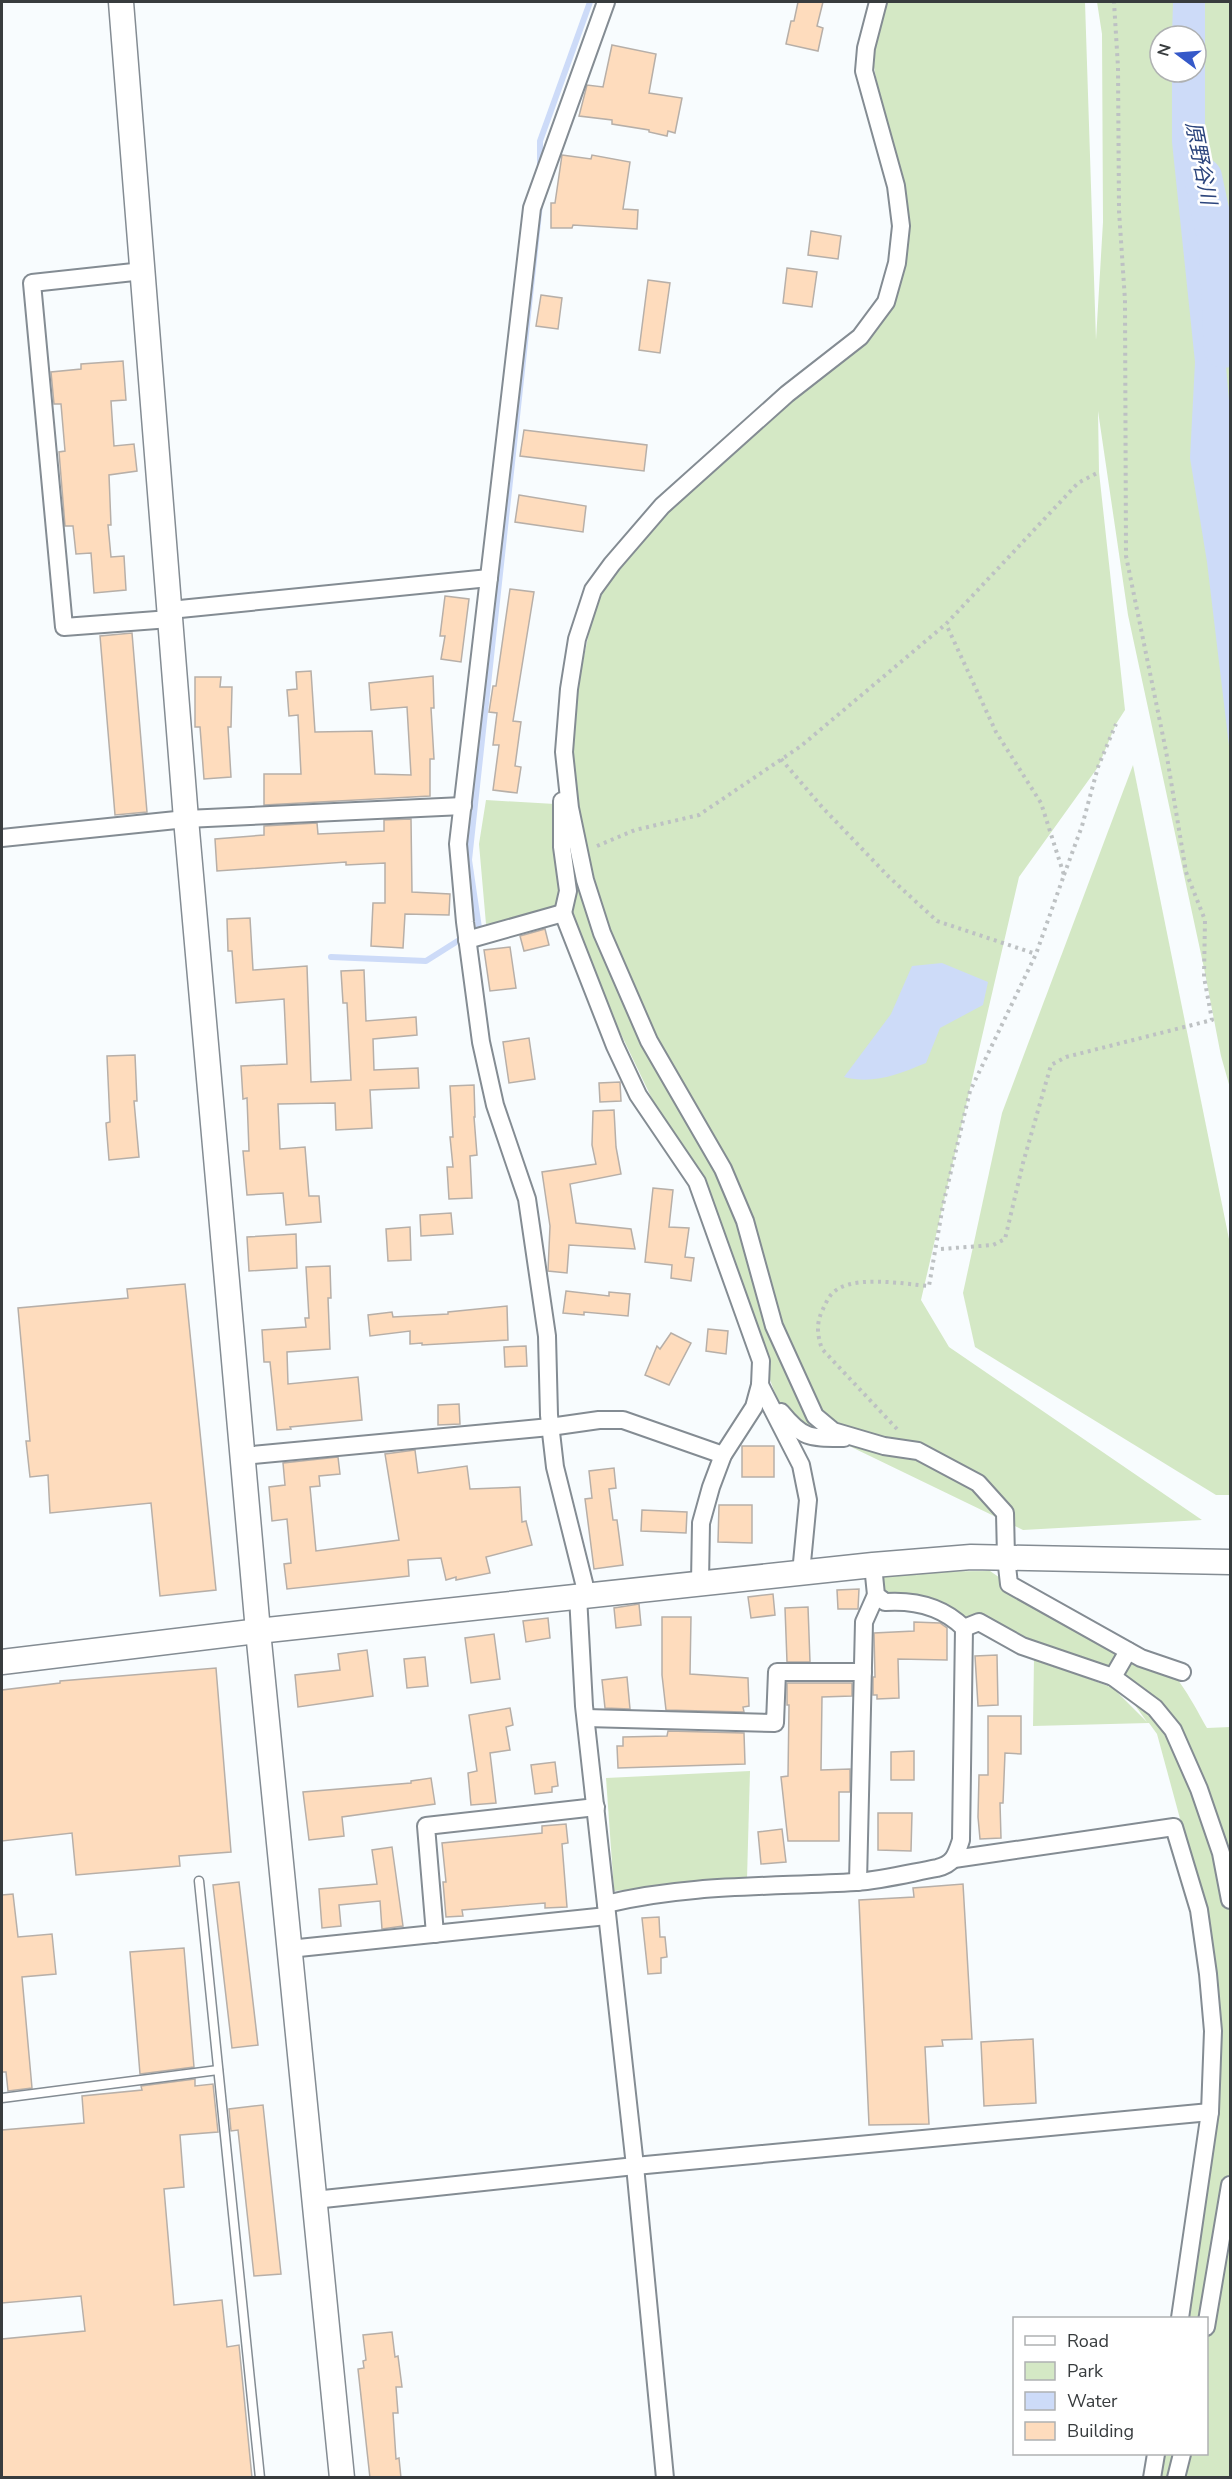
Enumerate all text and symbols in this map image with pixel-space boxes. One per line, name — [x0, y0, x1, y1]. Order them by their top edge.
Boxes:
north arrow — [1148, 24, 1208, 84]
text: N — [1152, 41, 1177, 59]
water label: 原野谷川 — [1179, 119, 1223, 209]
legend — [1013, 2317, 1208, 2455]
text: Road — [1067, 2329, 1109, 2353]
text: Park — [1067, 2359, 1104, 2383]
text: Water — [1067, 2389, 1118, 2413]
text: Building — [1067, 2419, 1134, 2443]

